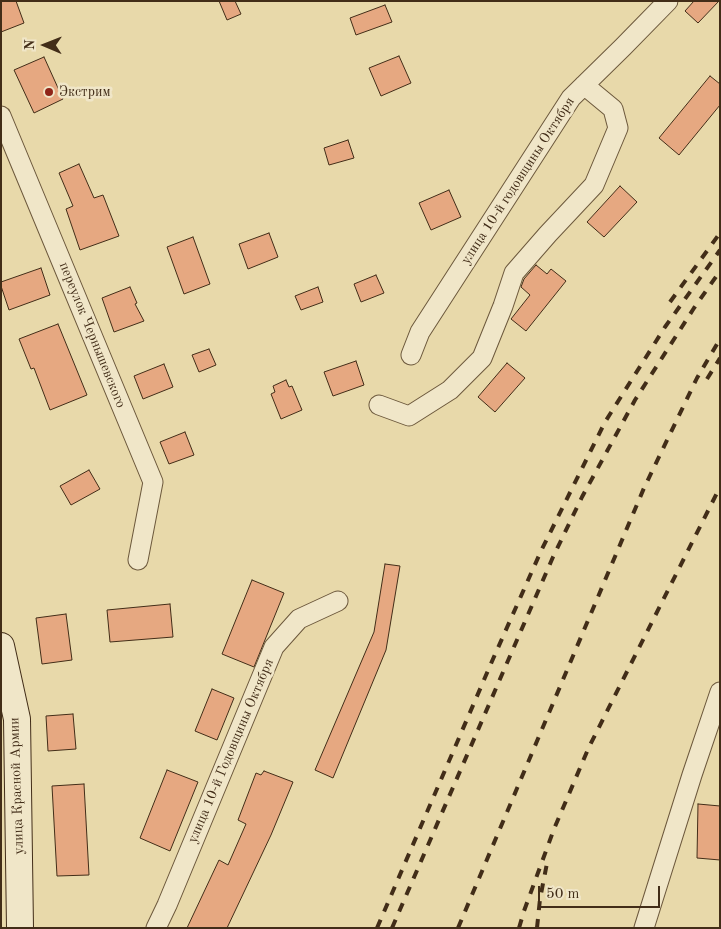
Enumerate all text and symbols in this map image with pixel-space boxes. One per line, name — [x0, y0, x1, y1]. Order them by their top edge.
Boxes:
north arrow — [20, 20, 70, 70]
text: N — [23, 39, 37, 50]
place label: Экстрим — [59, 84, 111, 100]
marker: Экстрим — [43, 86, 55, 98]
street label: улица 10-й годовщины Октября — [458, 94, 578, 268]
street label: переулок Чернышевского — [55, 260, 129, 410]
street label: улица 10-й Годовщины Октября — [184, 656, 278, 846]
street label: улица Красной Армии — [6, 717, 28, 855]
scale bar — [541, 876, 664, 908]
text: 50 m — [546, 887, 580, 902]

